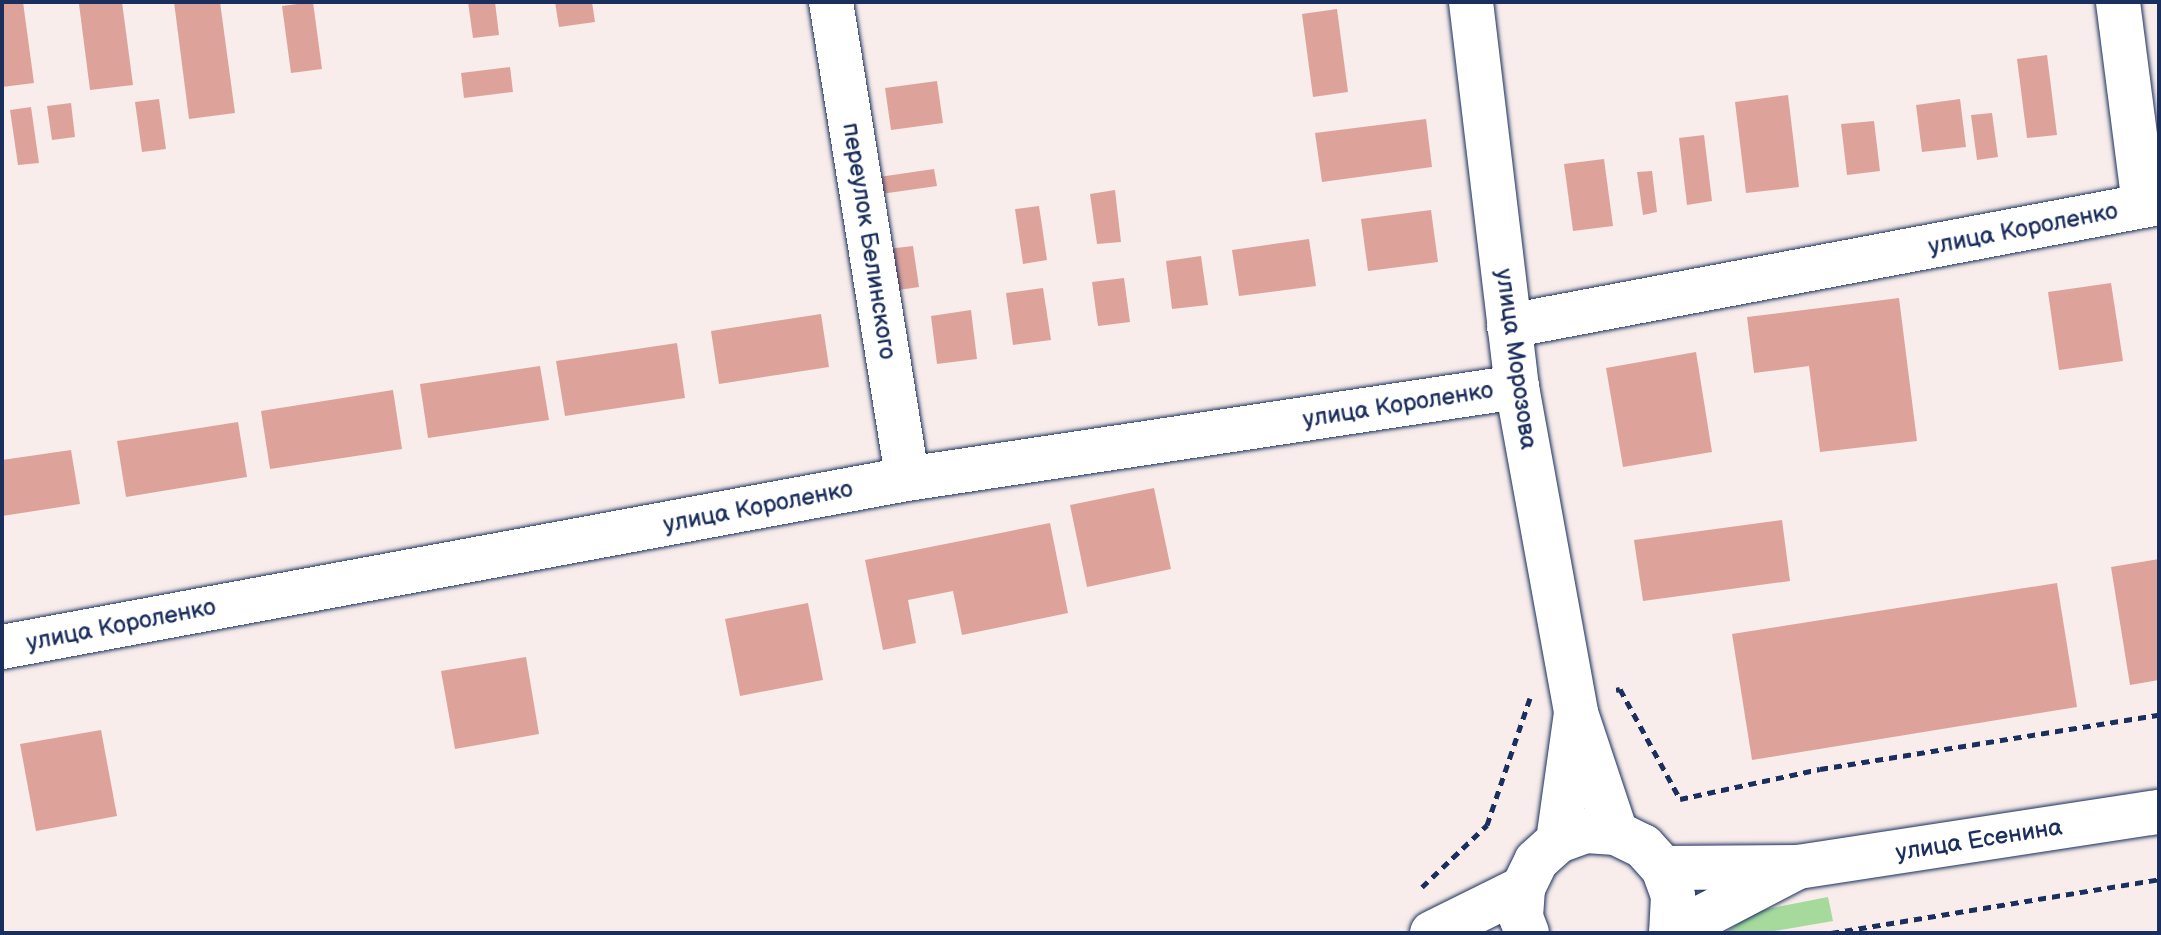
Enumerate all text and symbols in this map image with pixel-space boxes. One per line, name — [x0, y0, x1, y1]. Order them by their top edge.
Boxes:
street label: переулок Белинского — [836, 121, 902, 361]
street label: улица Короленко — [1926, 197, 2120, 261]
street label: улица Морозова — [1489, 267, 1543, 451]
street label: улица Короленко — [1301, 376, 1495, 434]
street label: улица Короленко — [661, 475, 855, 539]
street label: улица Короленко — [24, 593, 218, 657]
street label: улица Есенина — [1894, 813, 2064, 867]

